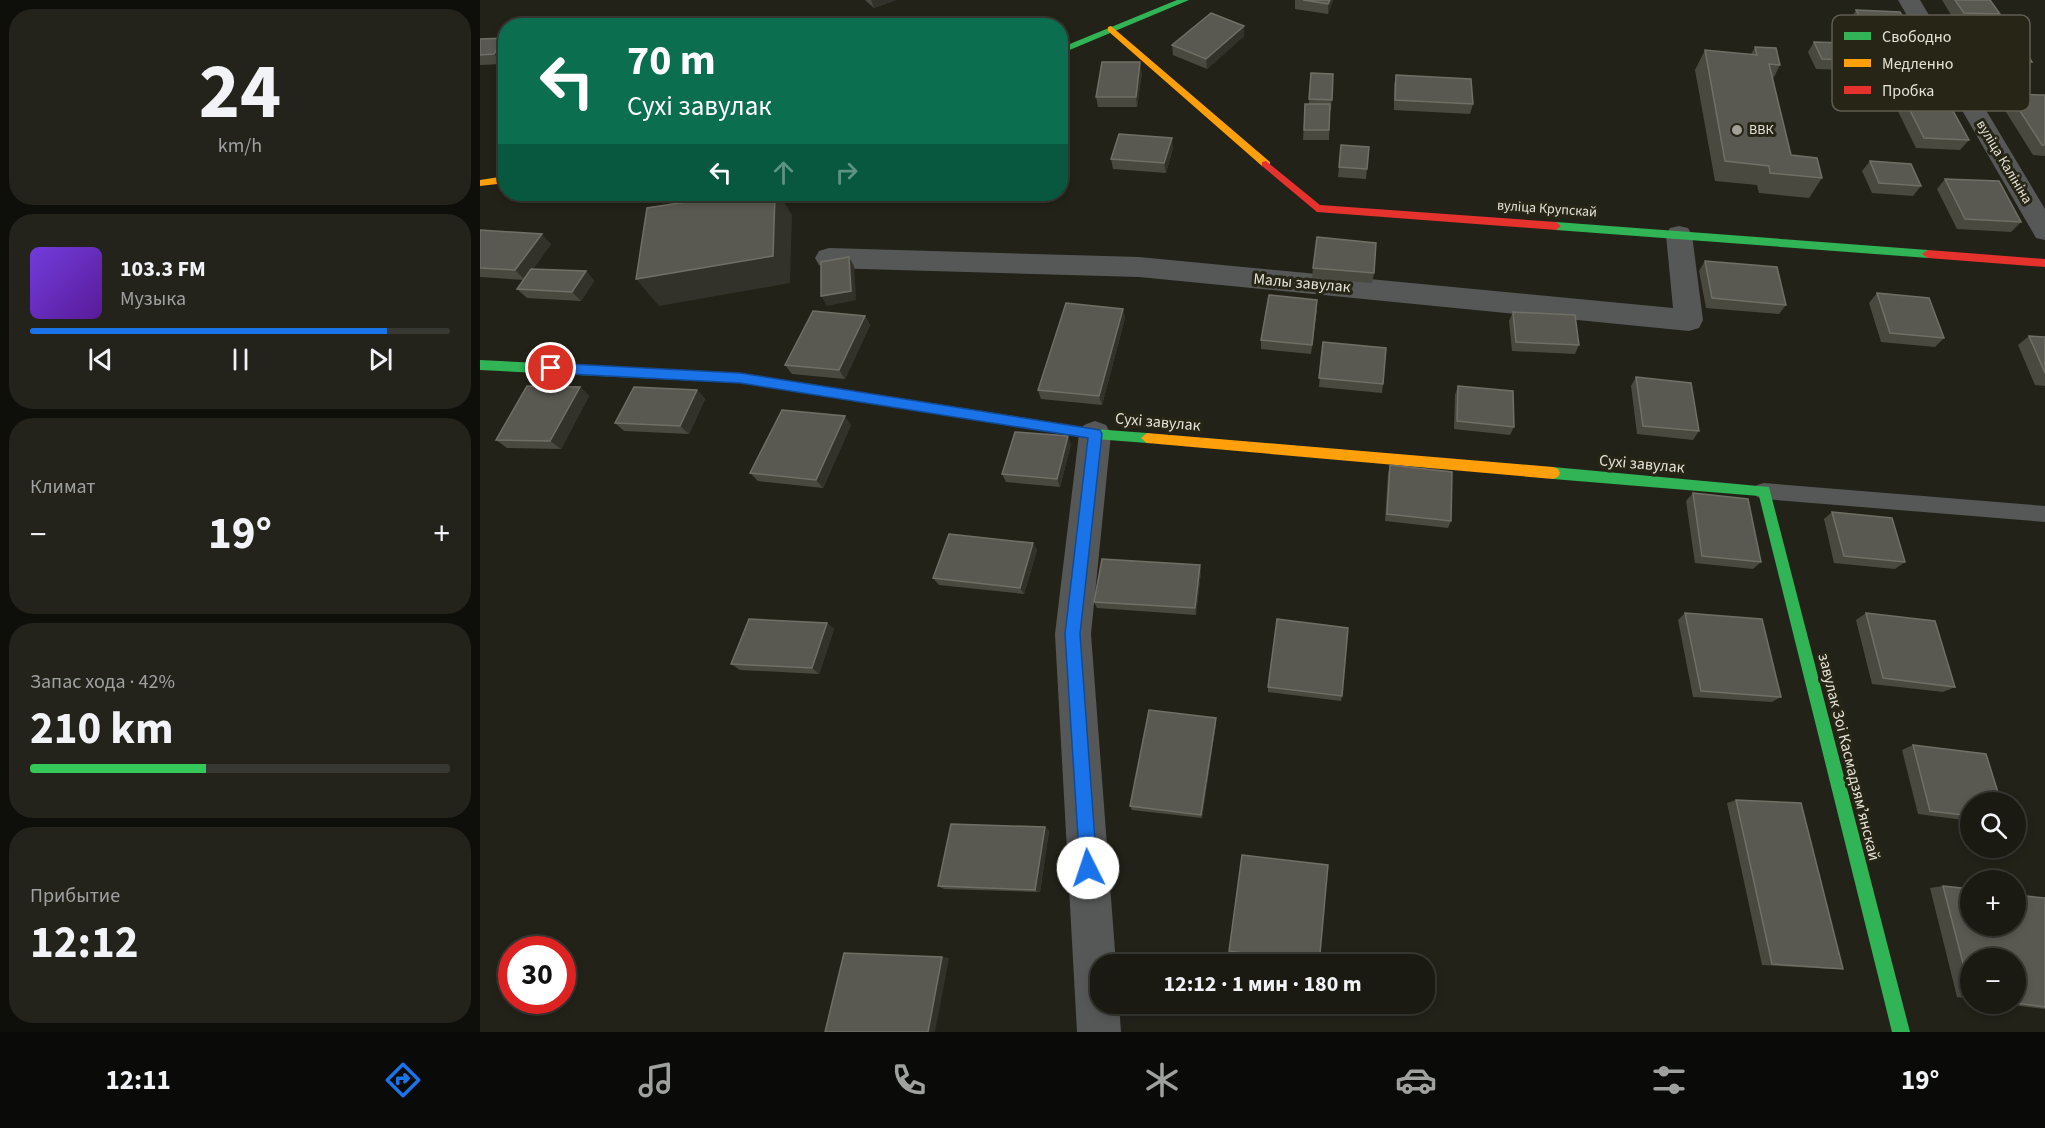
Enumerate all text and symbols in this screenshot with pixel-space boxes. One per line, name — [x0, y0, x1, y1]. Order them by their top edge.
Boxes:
legend — [1832, 15, 2030, 111]
text: Свободно — [1882, 26, 1952, 48]
text: 70 m — [627, 31, 716, 91]
text: 24 — [199, 37, 281, 148]
icon: left — [528, 42, 606, 120]
text: Медленно — [1882, 53, 1953, 75]
text: Пробка — [1882, 80, 1934, 102]
text: Сухі завулак — [627, 87, 772, 126]
street label: вуліца Калініна — [1971, 116, 2037, 208]
place label: ВВК — [1749, 120, 1774, 140]
marker: ВВК — [1730, 123, 1744, 137]
text: km/h — [218, 132, 262, 160]
icon: left — [704, 156, 737, 189]
icon: ahead — [767, 156, 800, 189]
icon: right — [830, 156, 863, 189]
street label: вуліца Крупскай — [1496, 196, 1598, 222]
text: 103.3 FM — [120, 253, 206, 285]
street label: Малы завулак — [1253, 268, 1352, 298]
text: Музыка — [120, 285, 186, 313]
pin — [525, 342, 576, 393]
icon: previous — [84, 343, 117, 376]
icon: pause — [224, 343, 257, 376]
icon: next — [364, 343, 397, 376]
icon: arrive — [534, 351, 567, 384]
street label: Сухі завулак — [1114, 407, 1202, 437]
street label: Сухі завулак — [1598, 449, 1686, 479]
text: Климат — [30, 473, 96, 501]
text: 19° — [208, 502, 272, 566]
text: − — [30, 511, 46, 558]
text: + — [434, 511, 450, 558]
street label: завулак Зоі Касмадзямʼянскай — [1813, 651, 1885, 863]
text: Запас хода · 42% — [30, 668, 175, 696]
text: 210 km — [30, 697, 174, 761]
map controls — [1960, 792, 2026, 1014]
button: search — [1960, 792, 2026, 858]
position arrow — [1056, 836, 1120, 900]
button: + — [1960, 870, 2026, 936]
text: Прибытие — [30, 882, 120, 910]
text: 12:12 — [30, 911, 139, 975]
speed limit sign: 30 — [498, 936, 576, 1014]
button: − — [1960, 948, 2026, 1014]
text: 12:12 · 1 мин · 180 m — [1163, 968, 1362, 1000]
icon: directions — [382, 1059, 424, 1101]
icon: music — [635, 1059, 677, 1101]
icon: phone — [888, 1059, 930, 1101]
icon: climate — [1141, 1059, 1183, 1101]
icon: car — [1395, 1059, 1437, 1101]
icon: filters — [1648, 1059, 1690, 1101]
text: 12:11 — [106, 1061, 171, 1100]
text: 19° — [1901, 1061, 1939, 1100]

